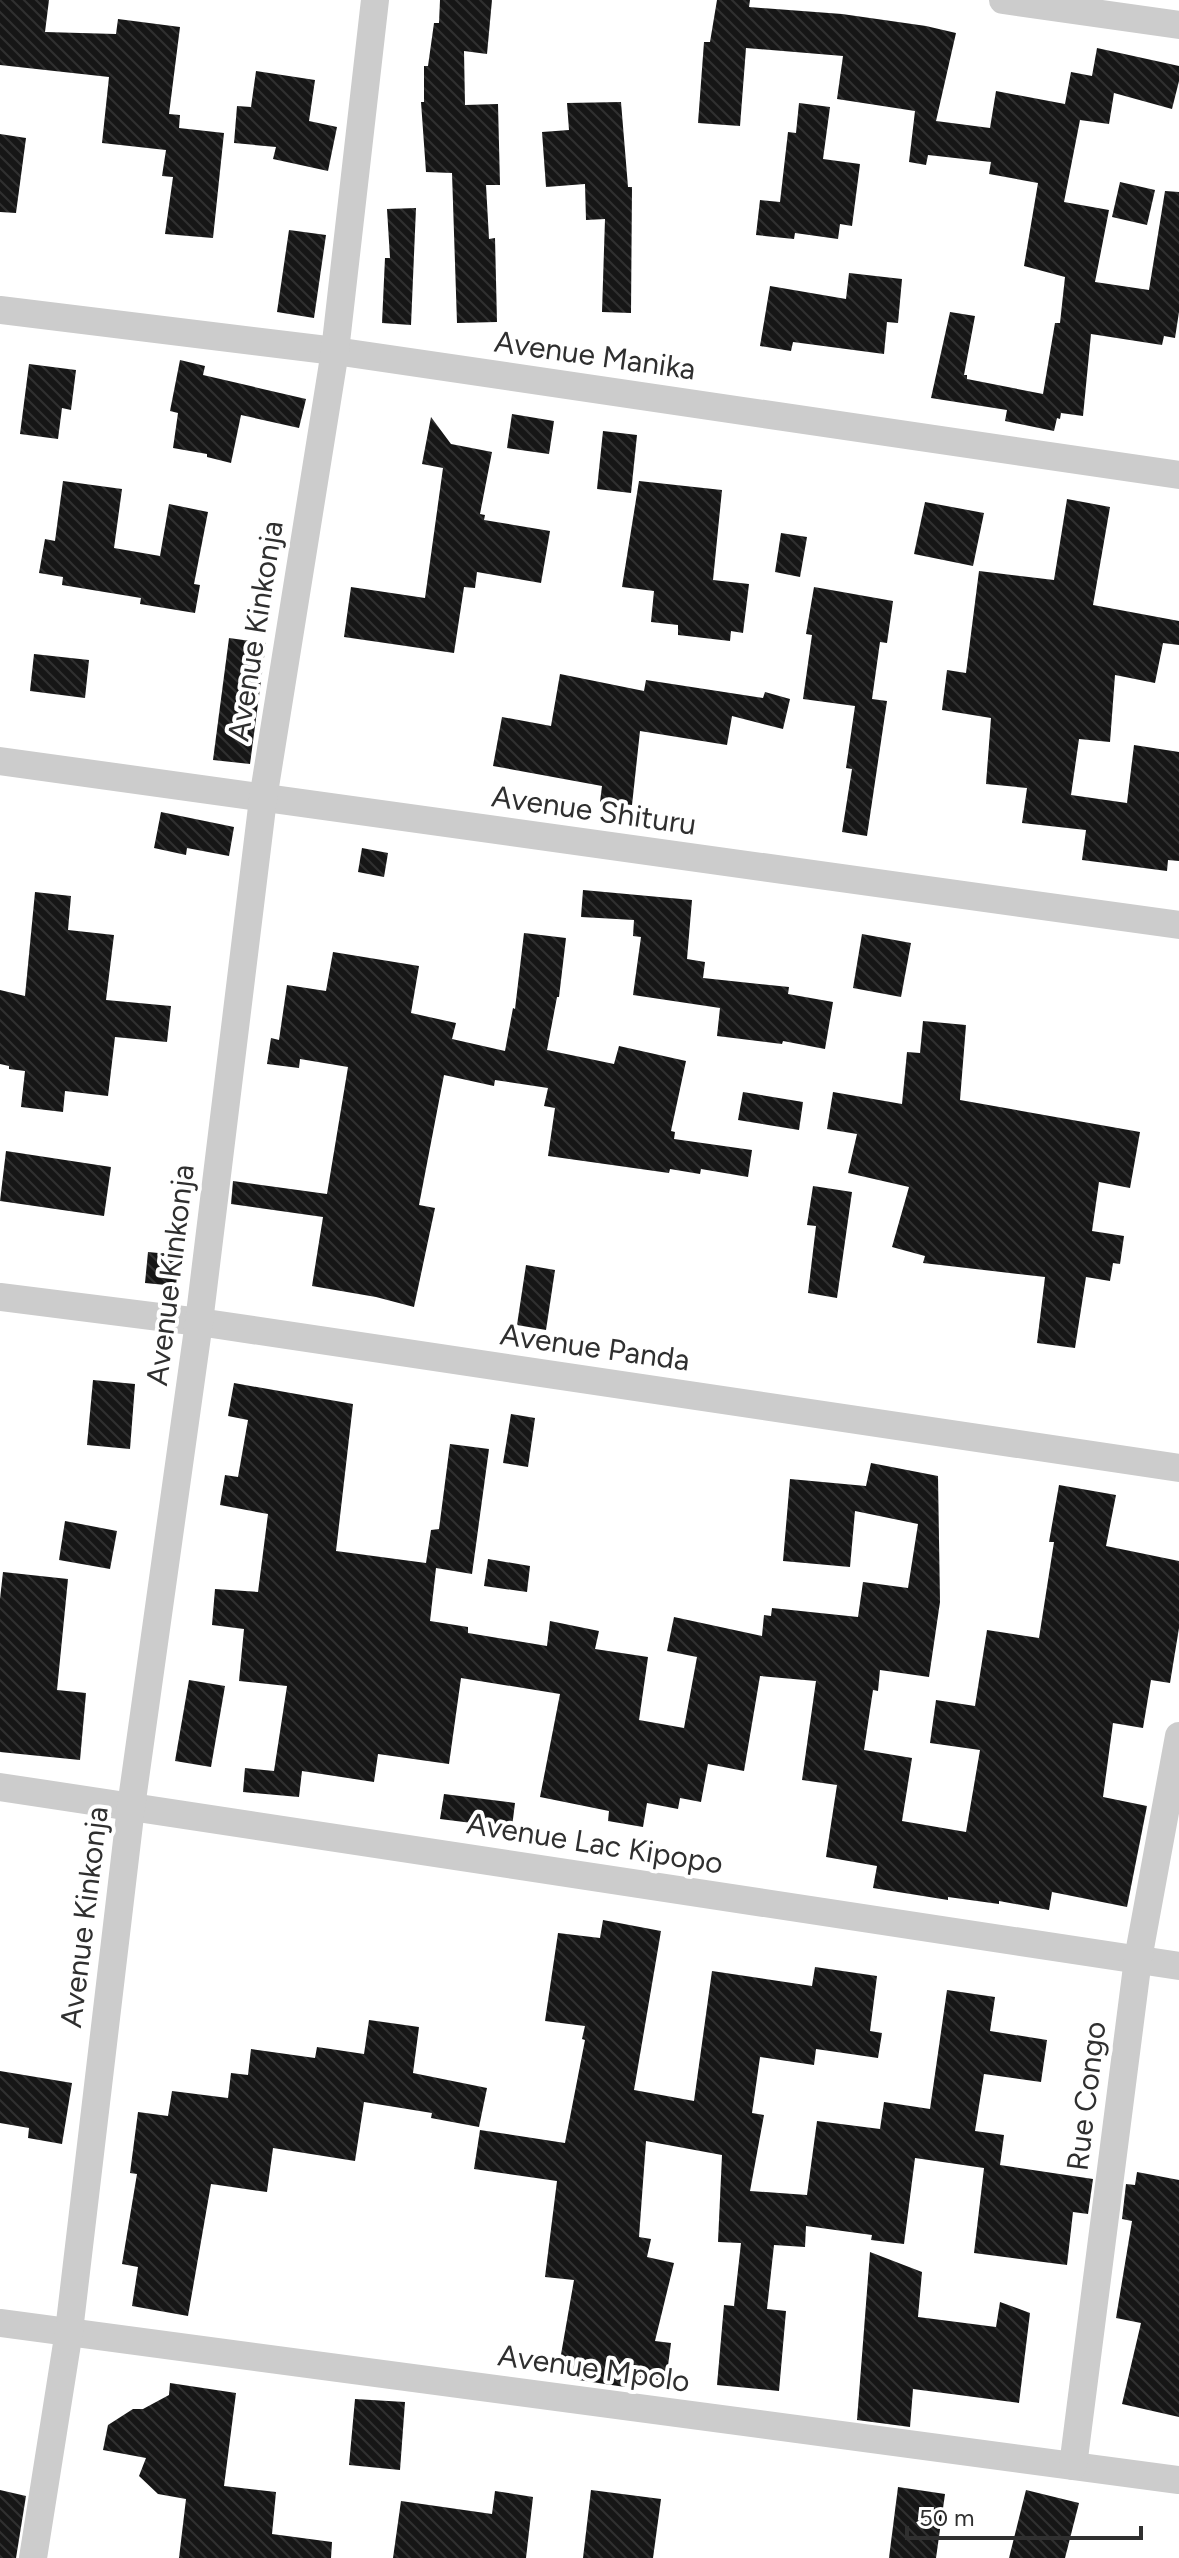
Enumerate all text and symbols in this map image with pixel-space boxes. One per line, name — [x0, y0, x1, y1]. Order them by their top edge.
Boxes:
street label: Avenue Manika — [492, 323, 698, 387]
street label: Avenue Kinkonja — [219, 518, 291, 744]
street label: Avenue Shituru — [489, 777, 699, 843]
street label: Avenue Kinkonja — [138, 1162, 202, 1388]
street label: Avenue Panda — [498, 1315, 692, 1379]
street label: Avenue Kinkonja — [52, 1804, 116, 2030]
street label: Avenue Lac Kipopo — [464, 1804, 726, 1882]
street label: Rue Congo — [1058, 2019, 1114, 2173]
street label: Avenue Mpolo — [496, 2336, 692, 2400]
scale bar — [907, 2490, 1141, 2540]
text: 50 m — [919, 2503, 975, 2532]

